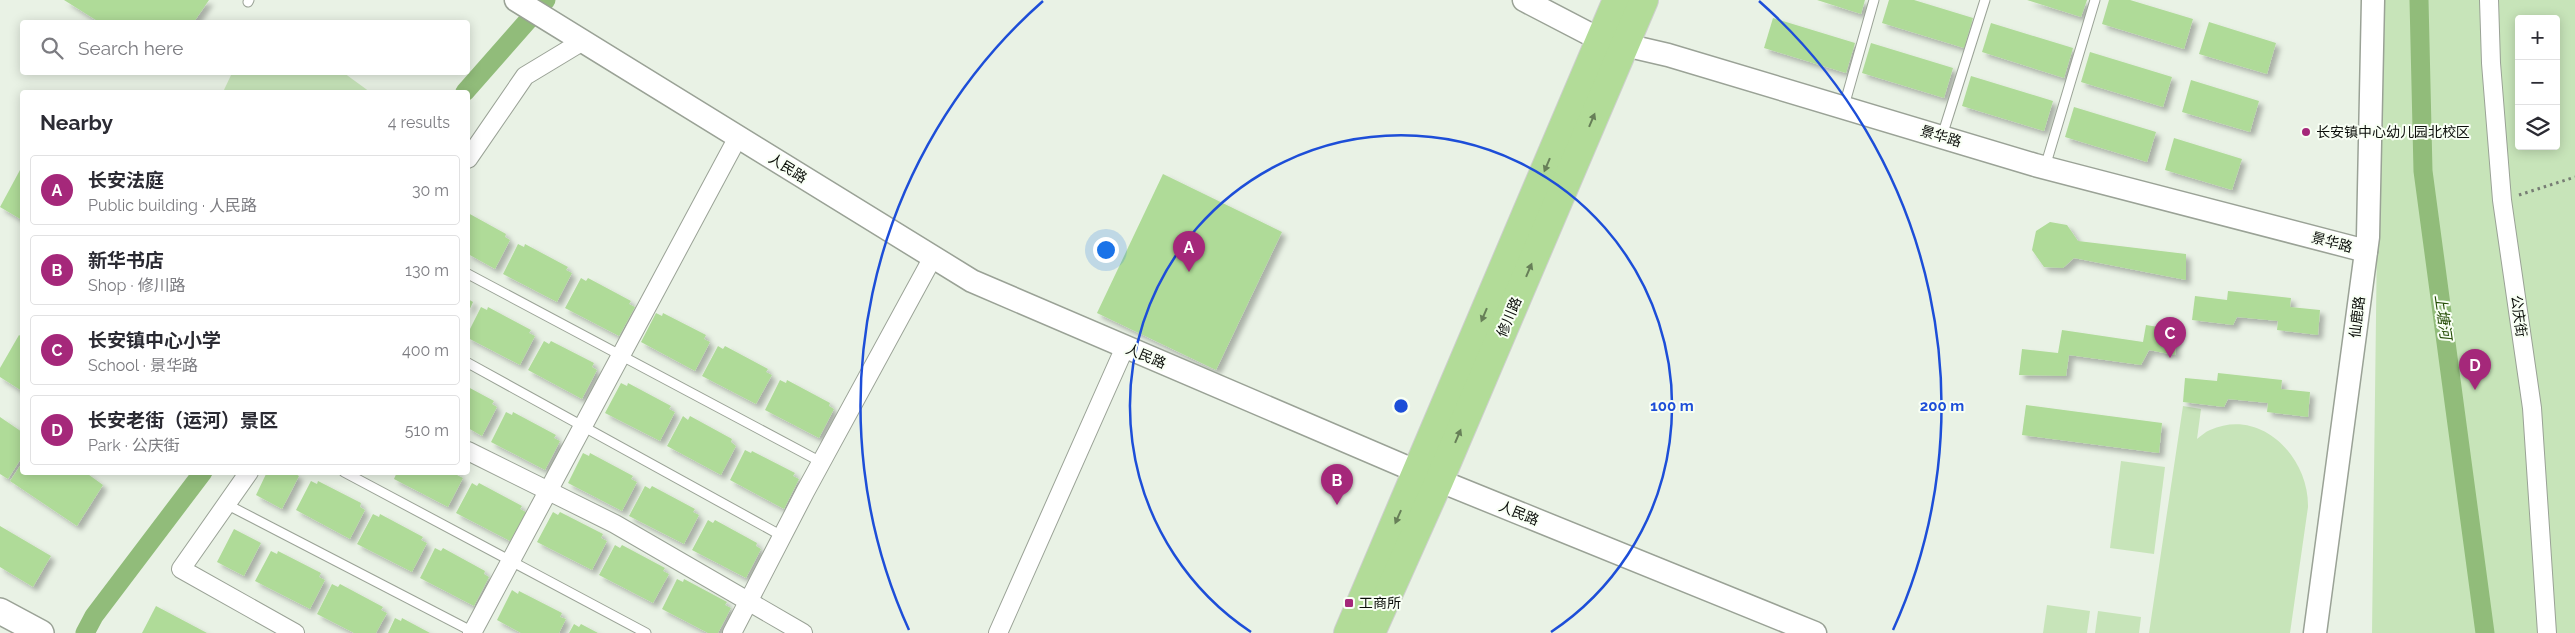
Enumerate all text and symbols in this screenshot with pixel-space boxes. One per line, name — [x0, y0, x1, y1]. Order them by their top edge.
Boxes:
map controls — [2515, 15, 2560, 150]
button: + — [2515, 15, 2560, 60]
search box — [20, 20, 470, 75]
icon: search — [38, 34, 66, 62]
text: Search here — [78, 37, 184, 59]
button: − — [2515, 60, 2560, 105]
button: layers — [2515, 105, 2560, 150]
text: Nearby — [40, 110, 113, 135]
text: 4 results — [388, 113, 450, 132]
one-way arrow — [1588, 113, 1596, 127]
street label: 景华路 — [1919, 122, 1963, 150]
place label: 长安镇中心幼儿园北校区 — [2316, 124, 2470, 140]
marker: 长安镇中心幼儿园北校区 — [2300, 126, 2312, 138]
street label: 人民路 — [766, 150, 810, 186]
one-way arrow — [1542, 158, 1550, 172]
text: 长安法庭 — [88, 169, 164, 191]
text: A — [52, 181, 62, 200]
text: 30 m — [412, 181, 449, 200]
text: Public building · 人民路 — [88, 196, 257, 215]
street label: 景华路 — [2310, 229, 2354, 255]
pin: A — [1173, 231, 1205, 272]
your location — [1093, 237, 1119, 263]
text: 新华书店 — [88, 249, 164, 271]
text: B — [52, 261, 62, 280]
text: 130 m — [405, 261, 449, 280]
one-way arrow — [1525, 263, 1533, 277]
text: Shop · 修川路 — [88, 276, 186, 295]
water label: 上塘河 — [2431, 293, 2455, 343]
street label: 公庆街 — [2508, 294, 2530, 338]
street label: 修川路 — [1493, 295, 1525, 339]
street label: 仙鹿路 — [2347, 295, 2367, 339]
one-way arrow — [1479, 307, 1487, 322]
pin: C — [2154, 317, 2186, 358]
text: 长安镇中心小学 — [88, 329, 221, 351]
street label: 人民路 — [1124, 340, 1168, 372]
text: C — [52, 341, 62, 360]
text: 400 m — [402, 341, 449, 360]
pin: D — [2459, 349, 2491, 390]
text: School · 景华路 — [88, 356, 198, 375]
centre of rings — [1392, 397, 1410, 415]
text: 100 m — [1650, 397, 1694, 415]
text: 200 m — [1920, 397, 1964, 415]
text: 长安老街（运河）景区 — [88, 409, 278, 431]
text: D — [51, 421, 63, 440]
text: 510 m — [405, 421, 449, 440]
one-way arrow — [1455, 429, 1463, 443]
text: Park · 公庆街 — [88, 436, 180, 455]
pin: B — [1321, 464, 1353, 505]
street label: 人民路 — [1497, 498, 1541, 528]
one-way arrow — [1394, 510, 1402, 524]
place label: 工商所 — [1359, 595, 1401, 611]
marker: 工商所 — [1343, 597, 1355, 609]

